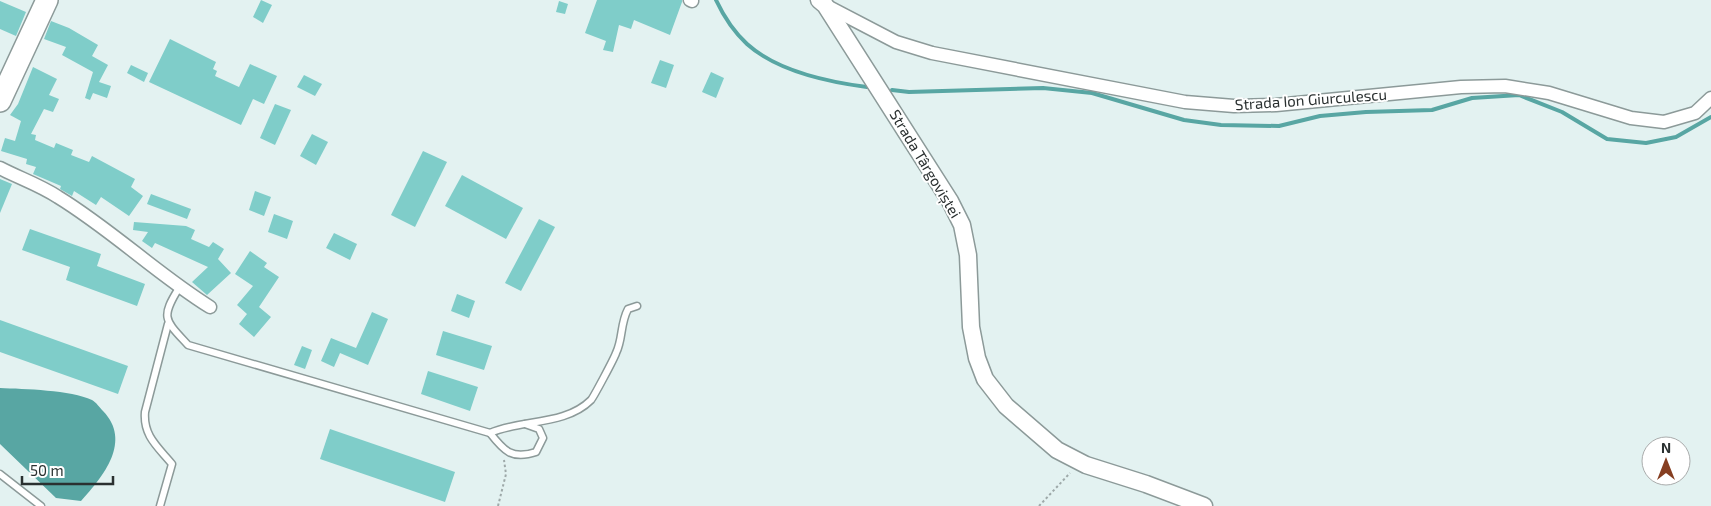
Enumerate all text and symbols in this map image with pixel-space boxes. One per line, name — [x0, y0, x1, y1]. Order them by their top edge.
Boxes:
street label: Strada Ion Giurculescu — [1234, 85, 1388, 113]
street label: Strada Târgoviștei — [885, 106, 965, 222]
north arrow — [1641, 436, 1691, 486]
text: N — [1661, 439, 1671, 456]
scale bar — [22, 454, 114, 486]
text: 50 m — [30, 461, 64, 479]

